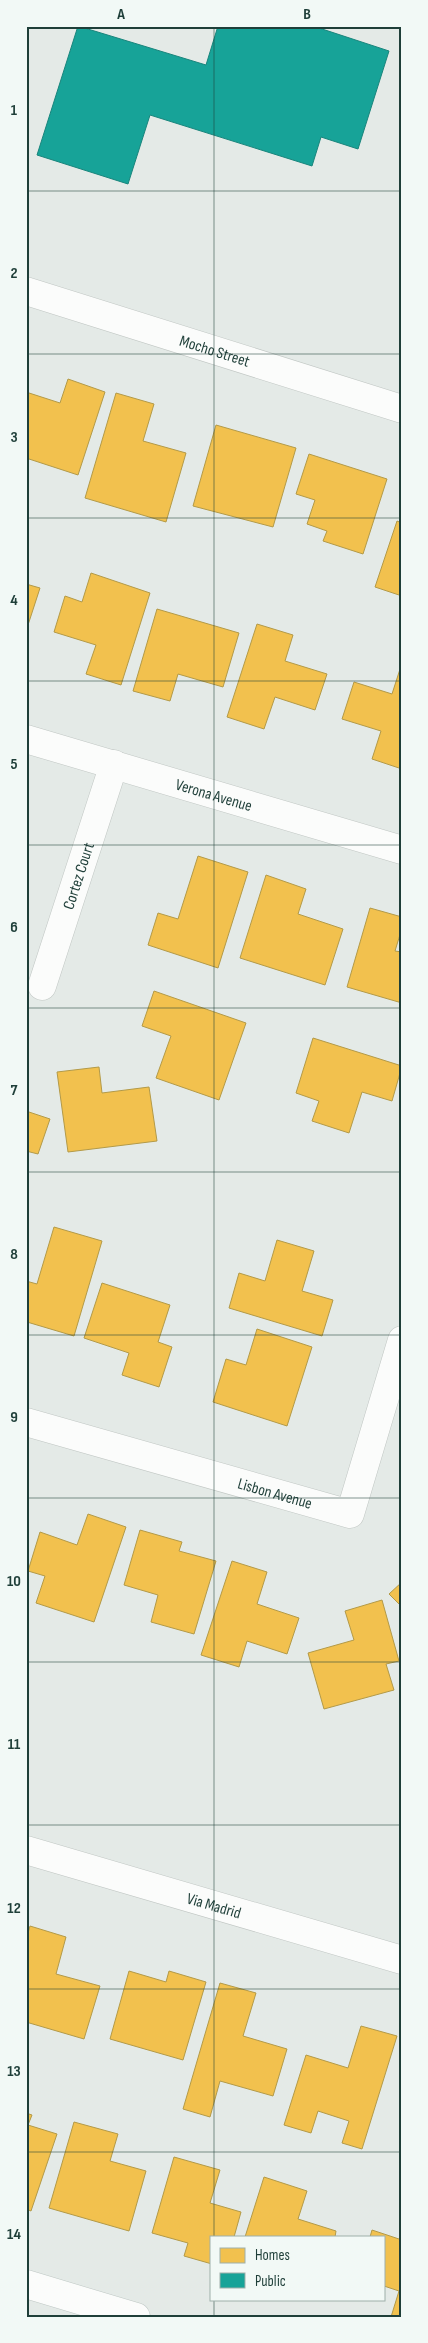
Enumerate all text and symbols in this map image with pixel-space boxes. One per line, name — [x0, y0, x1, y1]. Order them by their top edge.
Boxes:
text: A — [116, 5, 125, 24]
text: B — [303, 5, 311, 24]
text: 1 — [11, 101, 18, 120]
text: 2 — [10, 264, 18, 283]
street label: Mocho Street — [177, 332, 252, 372]
text: 3 — [10, 428, 18, 447]
text: 4 — [10, 591, 18, 610]
text: 5 — [10, 755, 18, 774]
street label: Verona Avenue — [173, 776, 254, 816]
street label: Cortez Court — [59, 840, 99, 912]
text: 6 — [10, 918, 18, 937]
text: 7 — [11, 1081, 18, 1100]
text: 8 — [10, 1245, 18, 1264]
text: 9 — [10, 1408, 18, 1427]
street label: Lisbon Avenue — [235, 1475, 314, 1514]
text: 10 — [7, 1572, 21, 1591]
text: 11 — [8, 1735, 21, 1754]
street label: Via Madrid — [184, 1890, 243, 1923]
text: 12 — [7, 1899, 21, 1918]
text: 13 — [7, 2062, 21, 2081]
text: 14 — [7, 2225, 21, 2244]
legend — [210, 2236, 386, 2300]
text: Homes — [255, 2246, 290, 2265]
text: Public — [255, 2272, 286, 2291]

